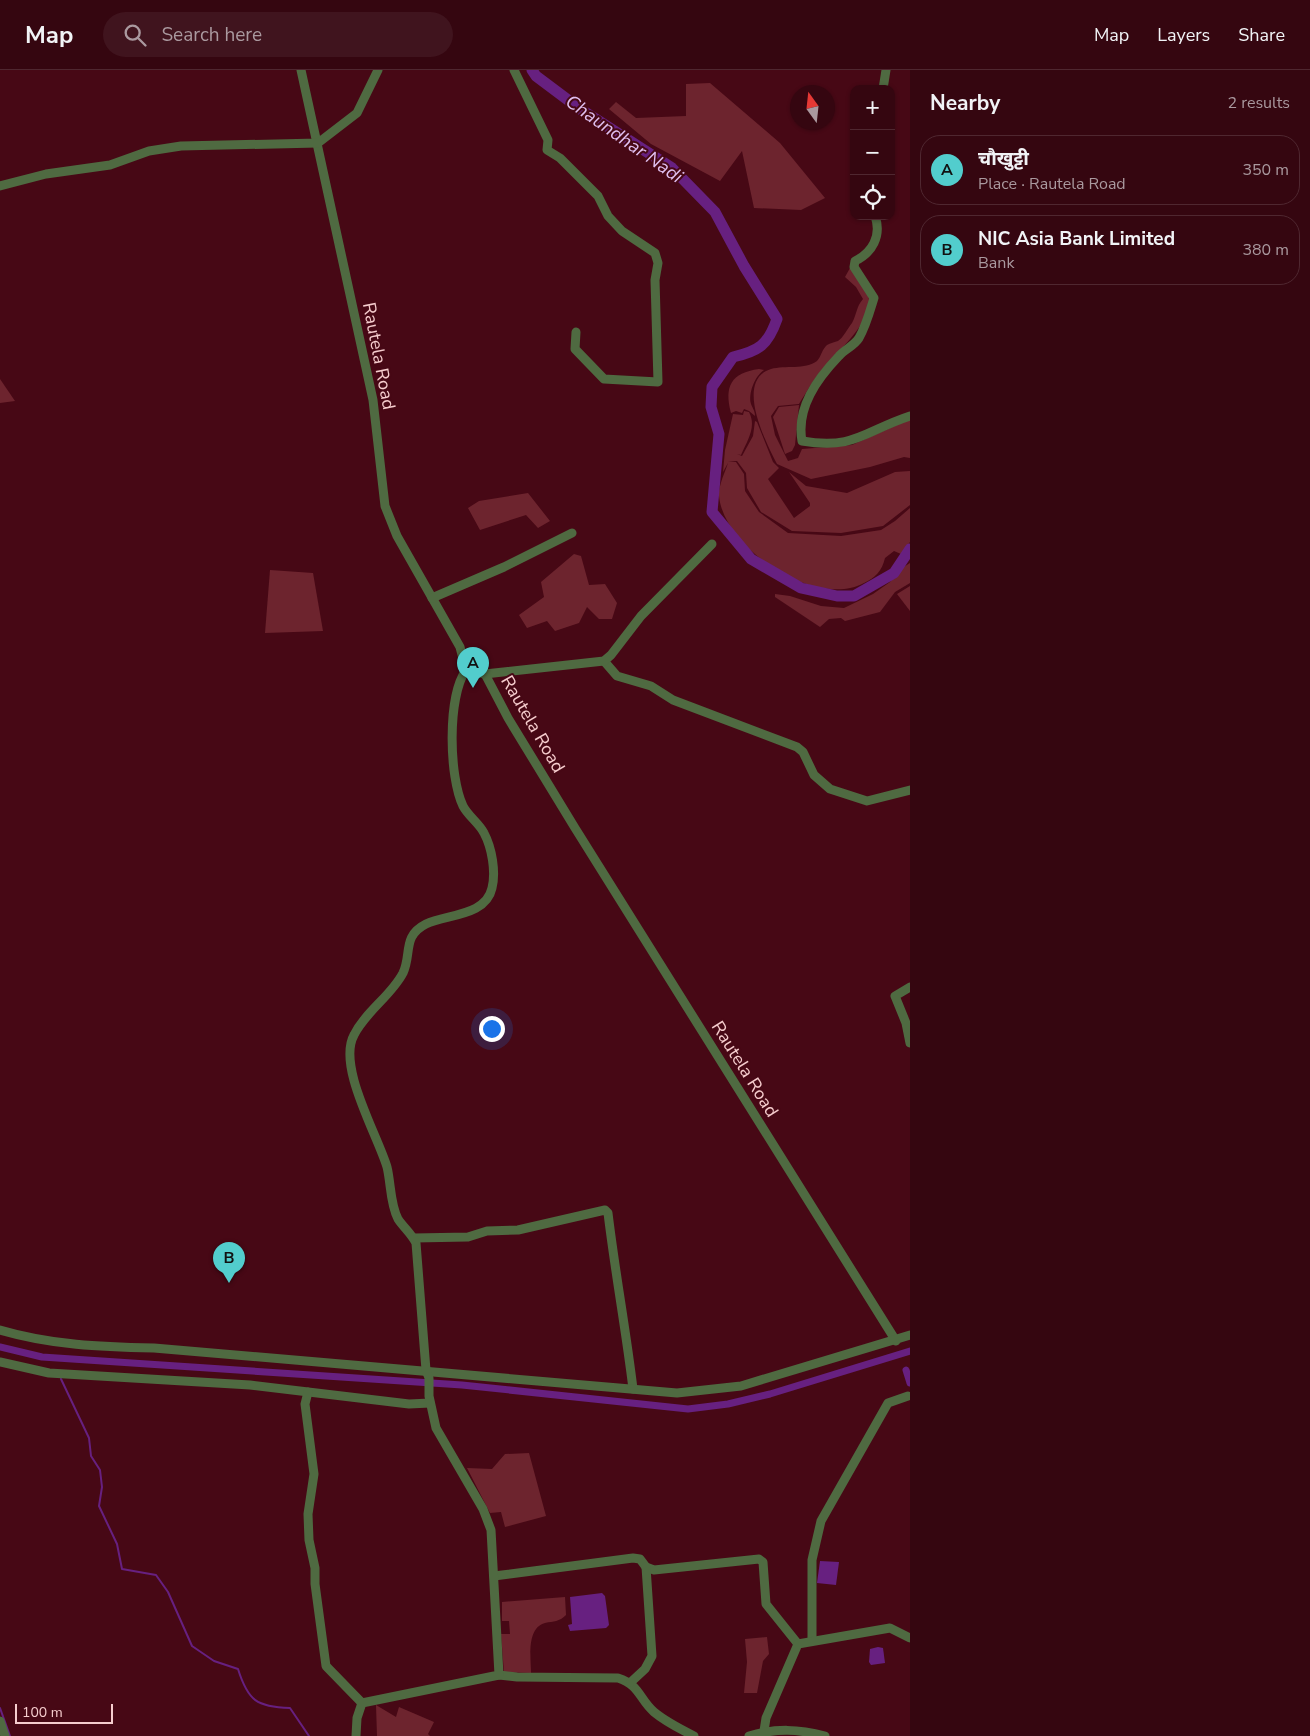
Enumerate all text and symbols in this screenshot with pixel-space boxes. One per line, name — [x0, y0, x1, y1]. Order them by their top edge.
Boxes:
search box — [103, 12, 453, 57]
text: Map — [25, 19, 73, 51]
icon: search — [121, 21, 149, 49]
text: Search here — [161, 22, 262, 48]
text: Map — [1094, 23, 1129, 47]
text: Layers — [1157, 23, 1210, 47]
text: Share — [1238, 23, 1285, 47]
north arrow — [790, 85, 835, 130]
map controls — [850, 85, 895, 220]
button: + — [850, 85, 895, 130]
water label: Chaundhar Nadi — [560, 89, 689, 190]
text: Nearby — [930, 89, 1000, 117]
text: 2 results — [1228, 92, 1290, 114]
button: − — [850, 130, 895, 175]
text: चौखुट्टी — [978, 146, 1029, 172]
text: A — [941, 159, 953, 181]
text: 350 m — [1242, 159, 1289, 181]
text: Place · Rautela Road — [978, 173, 1126, 195]
button: locate — [850, 175, 895, 220]
text: NIC Asia Bank Limited — [978, 226, 1175, 252]
text: B — [941, 239, 953, 261]
text: 380 m — [1242, 239, 1289, 261]
text: Bank — [978, 252, 1014, 274]
street label: Rautela Road — [357, 300, 401, 412]
pin: A — [457, 647, 489, 688]
street label: Rautela Road — [495, 671, 571, 777]
your location — [479, 1016, 505, 1042]
street label: Rautela Road — [706, 1017, 784, 1121]
pin: B — [213, 1242, 245, 1283]
scale bar — [15, 1701, 112, 1724]
text: 100 m — [22, 1703, 63, 1722]

